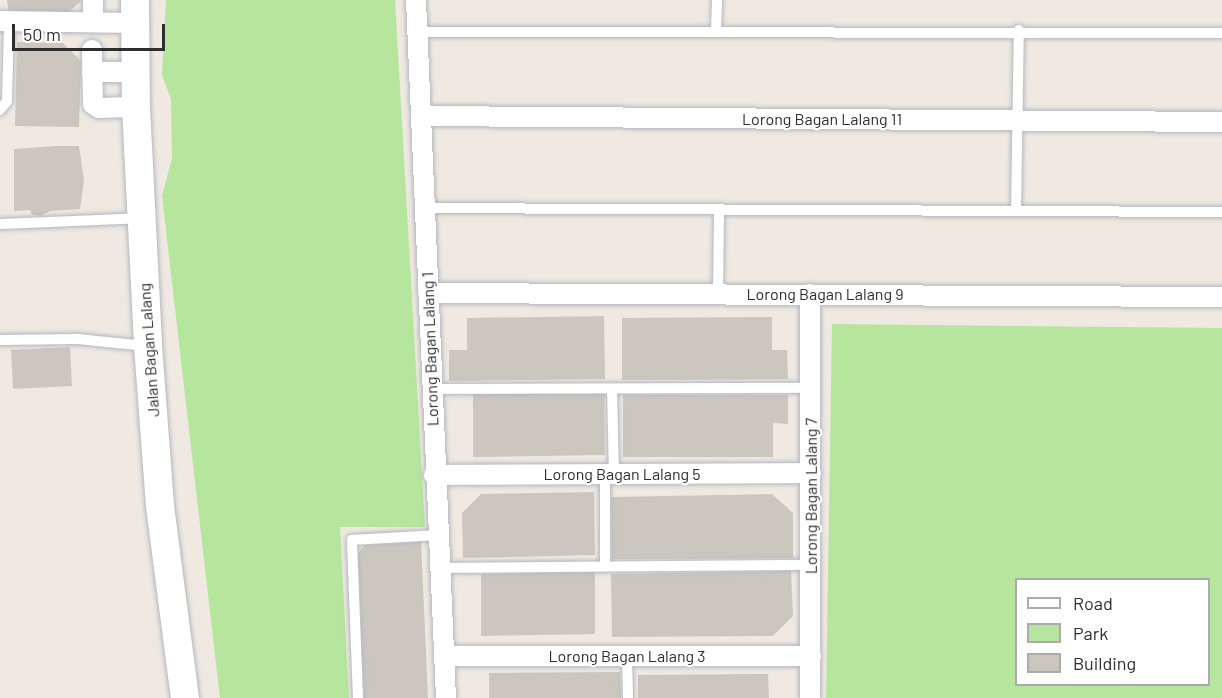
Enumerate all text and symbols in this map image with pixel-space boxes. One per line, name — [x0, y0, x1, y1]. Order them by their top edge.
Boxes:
scale bar — [15, 12, 168, 50]
text: 50 m — [23, 23, 61, 45]
street label: Lorong Bagan Lalang 11 — [742, 109, 902, 129]
street label: Lorong Bagan Lalang 1 — [418, 271, 442, 427]
street label: Jalan Bagan Lalang — [135, 282, 163, 418]
street label: Lorong Bagan Lalang 9 — [746, 284, 904, 304]
street label: Lorong Bagan Lalang 7 — [801, 418, 821, 574]
street label: Lorong Bagan Lalang 5 — [543, 464, 701, 484]
legend — [1015, 578, 1210, 686]
text: Road — [1073, 592, 1113, 614]
text: Park — [1073, 622, 1108, 644]
street label: Lorong Bagan Lalang 3 — [548, 646, 706, 666]
text: Building — [1073, 652, 1136, 674]

